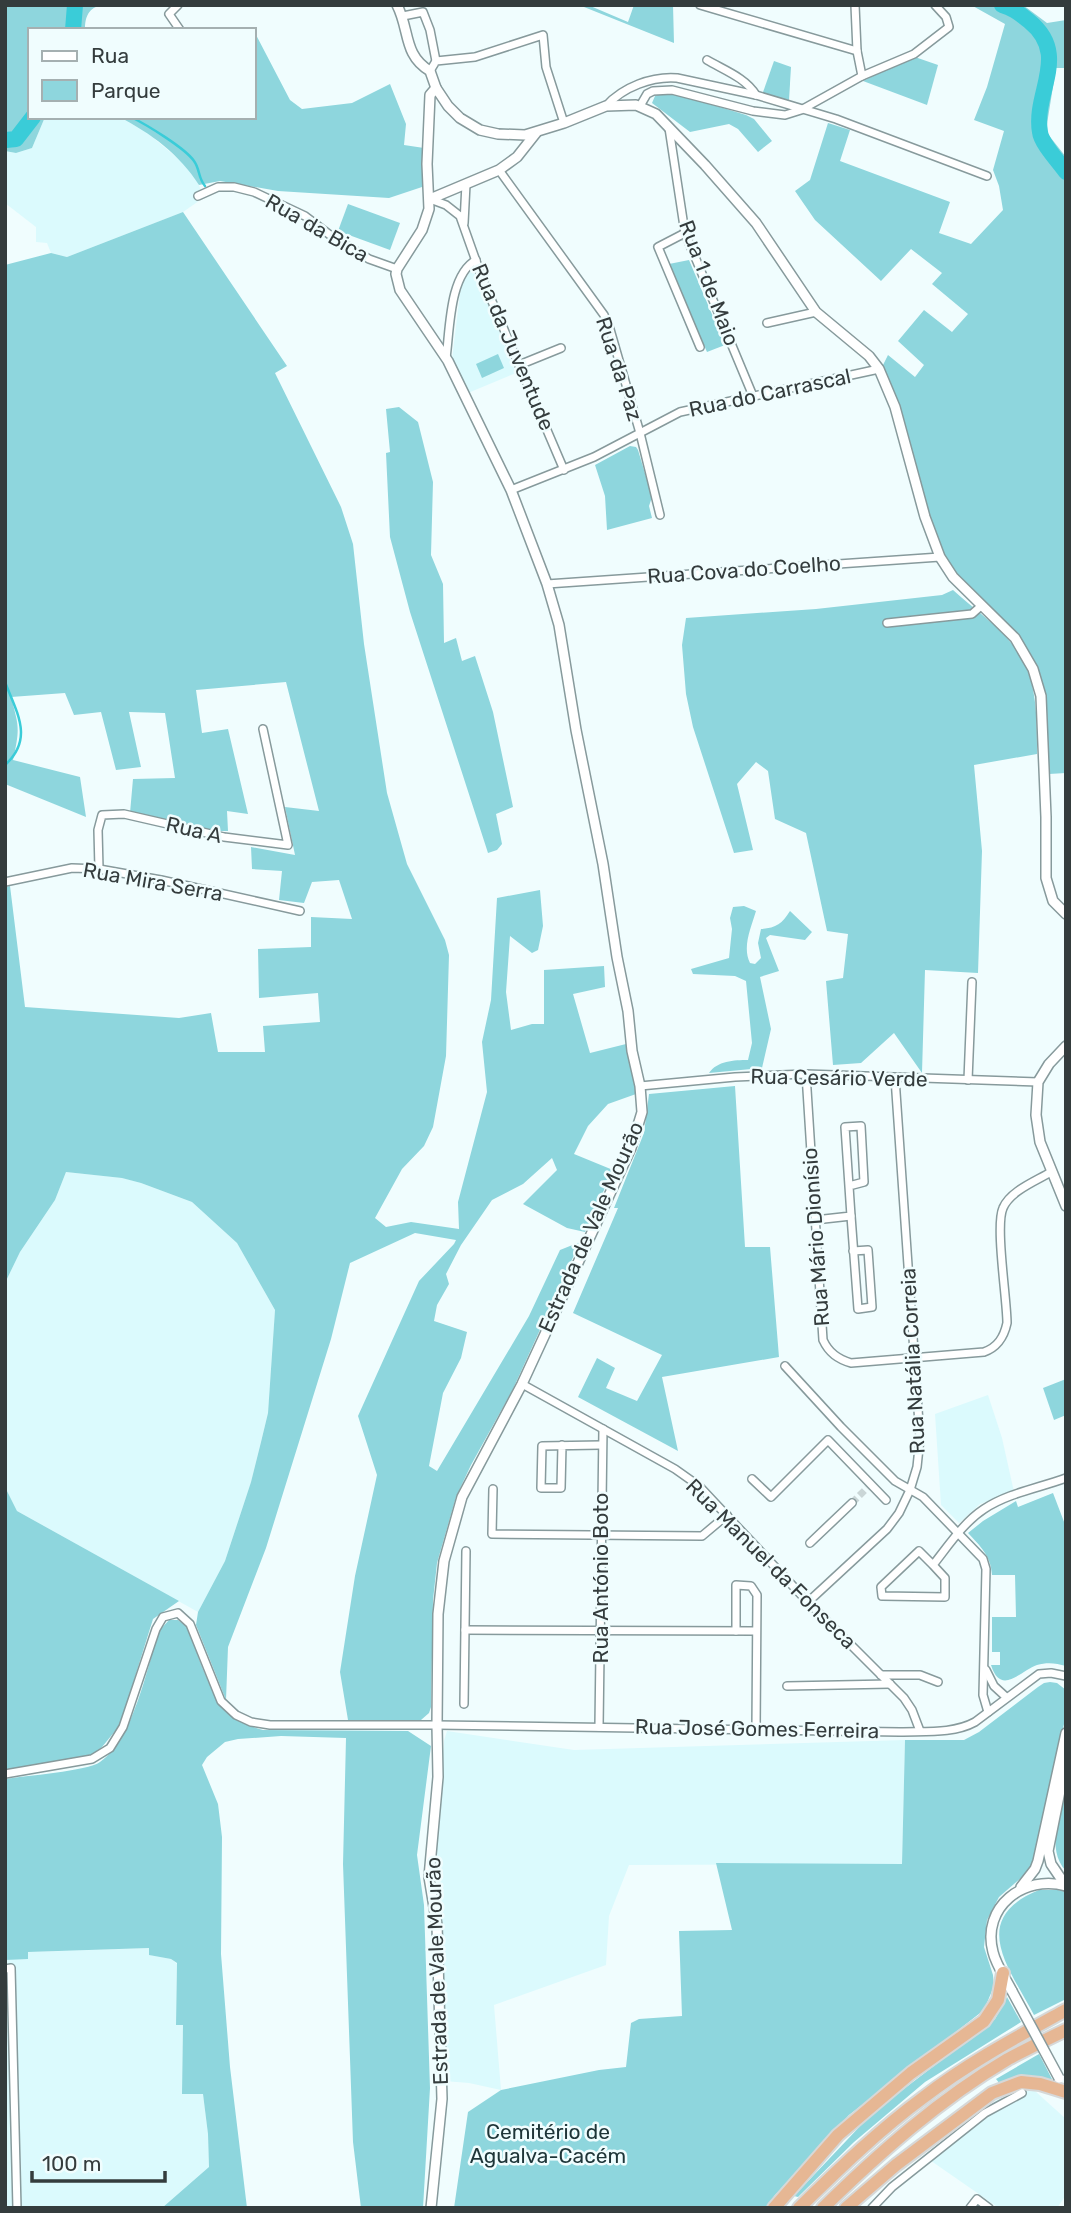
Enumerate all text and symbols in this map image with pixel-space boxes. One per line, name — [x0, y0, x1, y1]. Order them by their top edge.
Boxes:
legend — [28, 28, 256, 119]
text: Rua — [91, 43, 129, 68]
text: Parque — [91, 78, 161, 103]
street label: Rua da Bica — [261, 188, 373, 267]
street label: Rua 1 de Maio — [674, 217, 745, 349]
street label: Rua da Juventude — [467, 260, 560, 434]
street label: Rua da Paz — [591, 314, 648, 424]
street label: Rua do Carrascal — [687, 363, 853, 422]
street label: Rua Cova do Coelho — [646, 550, 842, 589]
street label: Rua A — [164, 811, 225, 848]
street label: Rua Mira Serra — [81, 857, 225, 906]
street label: Rua Cesário Verde — [750, 1063, 928, 1092]
street label: Estrada de Vale Mourão — [533, 1118, 648, 1336]
street label: Rua Mário Dionísio — [797, 1147, 834, 1327]
street label: Rua Natália Correia — [895, 1267, 930, 1455]
street label: Rua Manuel da Fonseca — [681, 1473, 862, 1654]
street label: Rua António Boto — [588, 1493, 613, 1663]
street label: Rua José Gomes Ferreira — [635, 1714, 879, 1743]
street label: Estrada de Vale Mourão — [420, 1857, 453, 2085]
park label: Cemitério de Agualva-Cacém — [470, 2119, 626, 2168]
scale bar — [32, 2140, 164, 2184]
text: 100 m — [42, 2151, 101, 2176]

